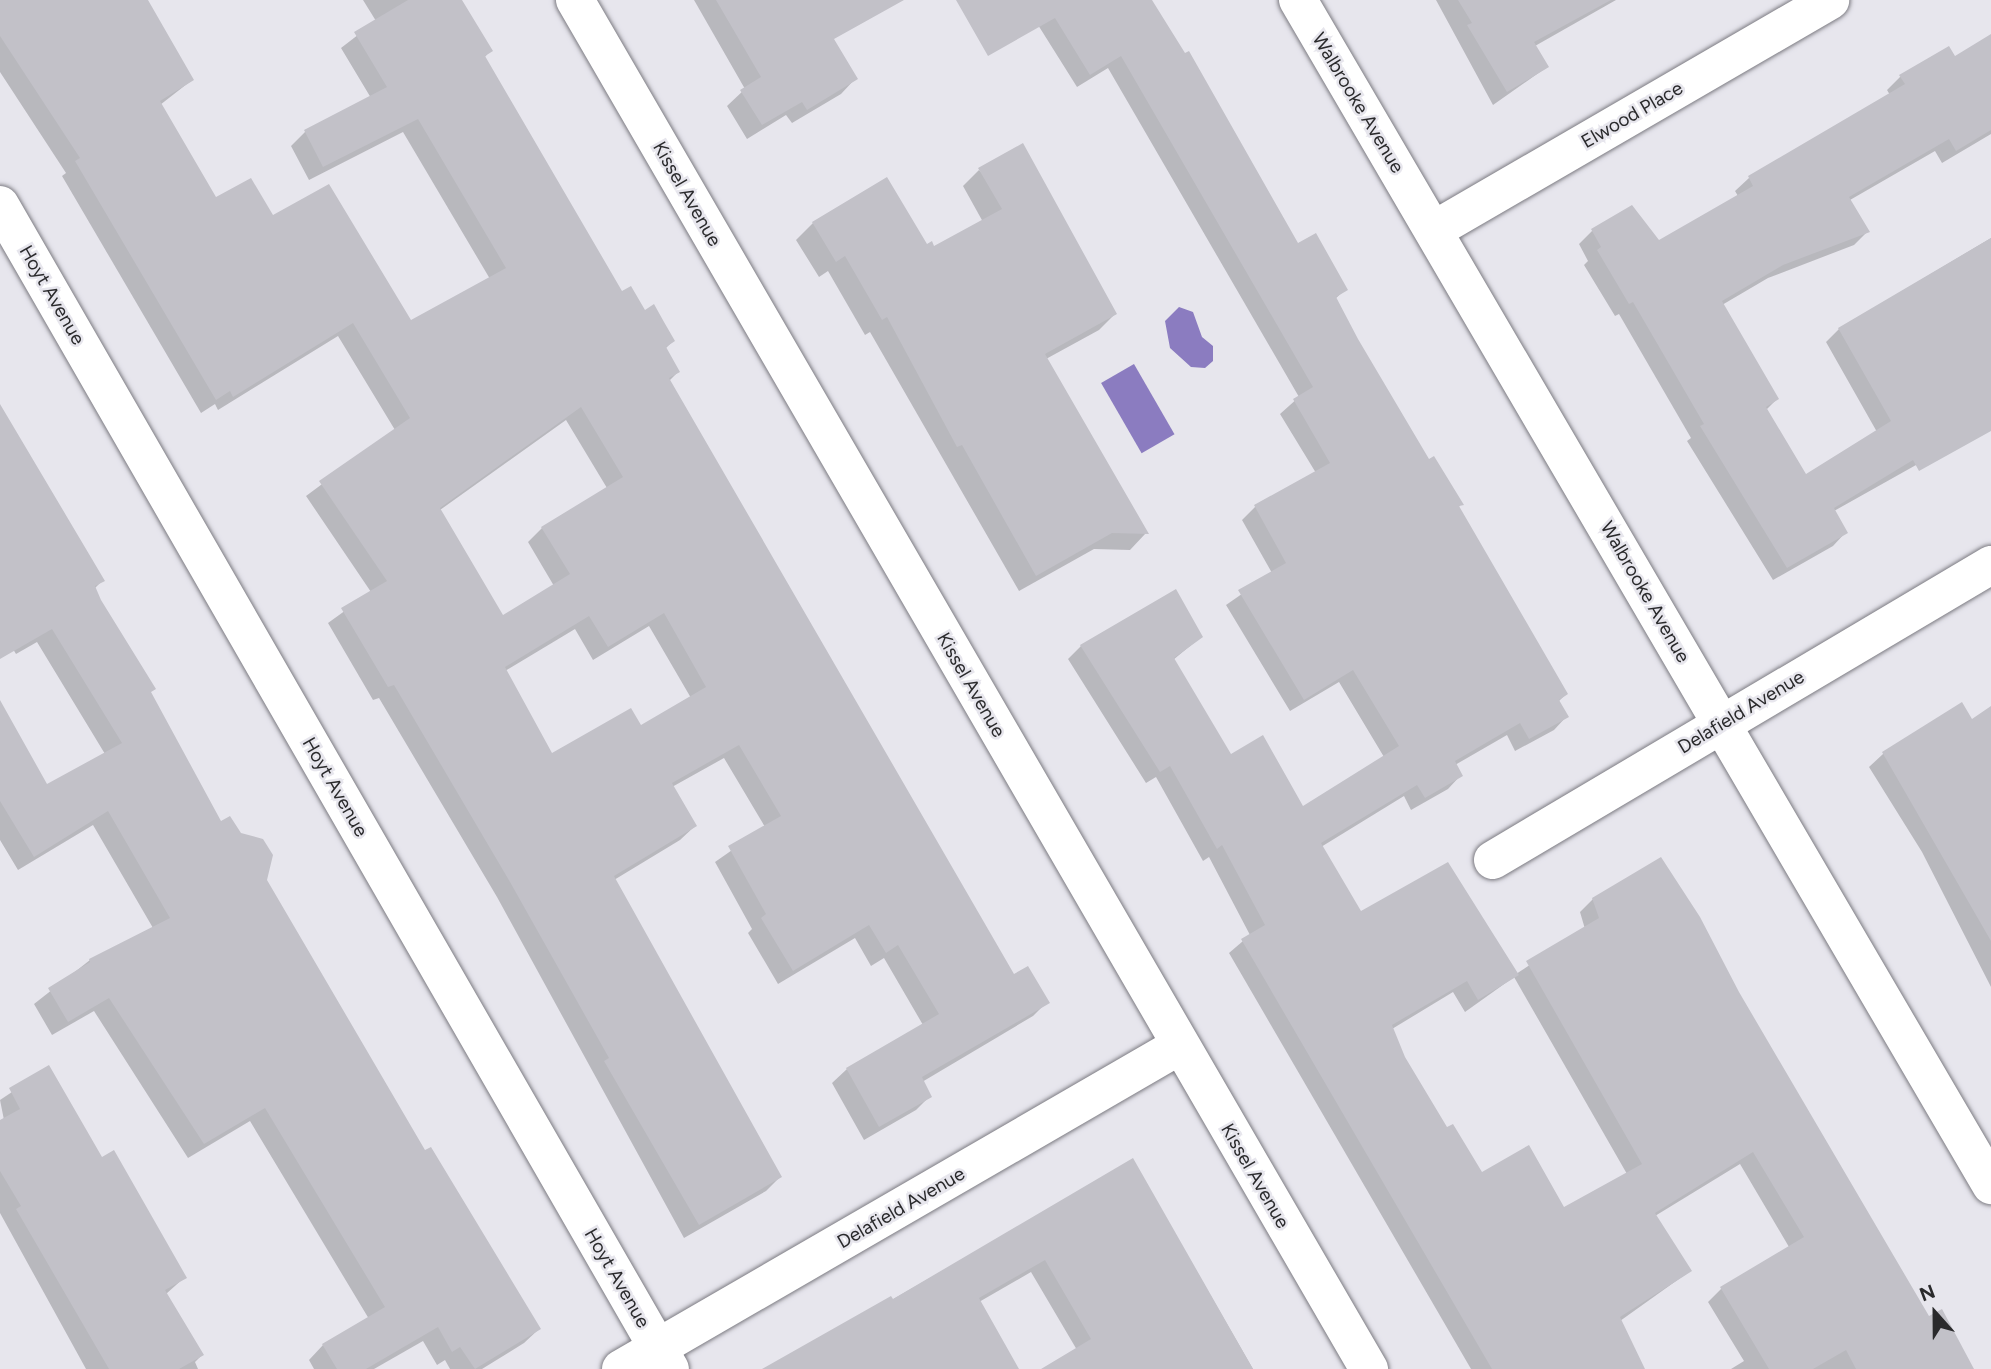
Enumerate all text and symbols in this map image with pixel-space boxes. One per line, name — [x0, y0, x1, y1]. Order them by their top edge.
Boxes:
street label: Walbrooke Avenue — [1307, 29, 1409, 177]
street label: Elwood Place — [1577, 77, 1687, 153]
street label: Kissel Avenue — [648, 138, 726, 250]
street label: Hoyt Avenue — [14, 241, 90, 349]
street label: Walbrooke Avenue — [1595, 517, 1695, 667]
street label: Kissel Avenue — [932, 629, 1010, 741]
street label: Delafield Avenue — [1674, 665, 1808, 759]
street label: Hoyt Avenue — [297, 733, 373, 841]
street label: Kissel Avenue — [1216, 1120, 1294, 1232]
street label: Delafield Avenue — [833, 1162, 969, 1254]
street label: Hoyt Avenue — [579, 1224, 655, 1332]
north arrow — [1900, 1278, 1970, 1348]
text: N — [1916, 1280, 1938, 1306]

